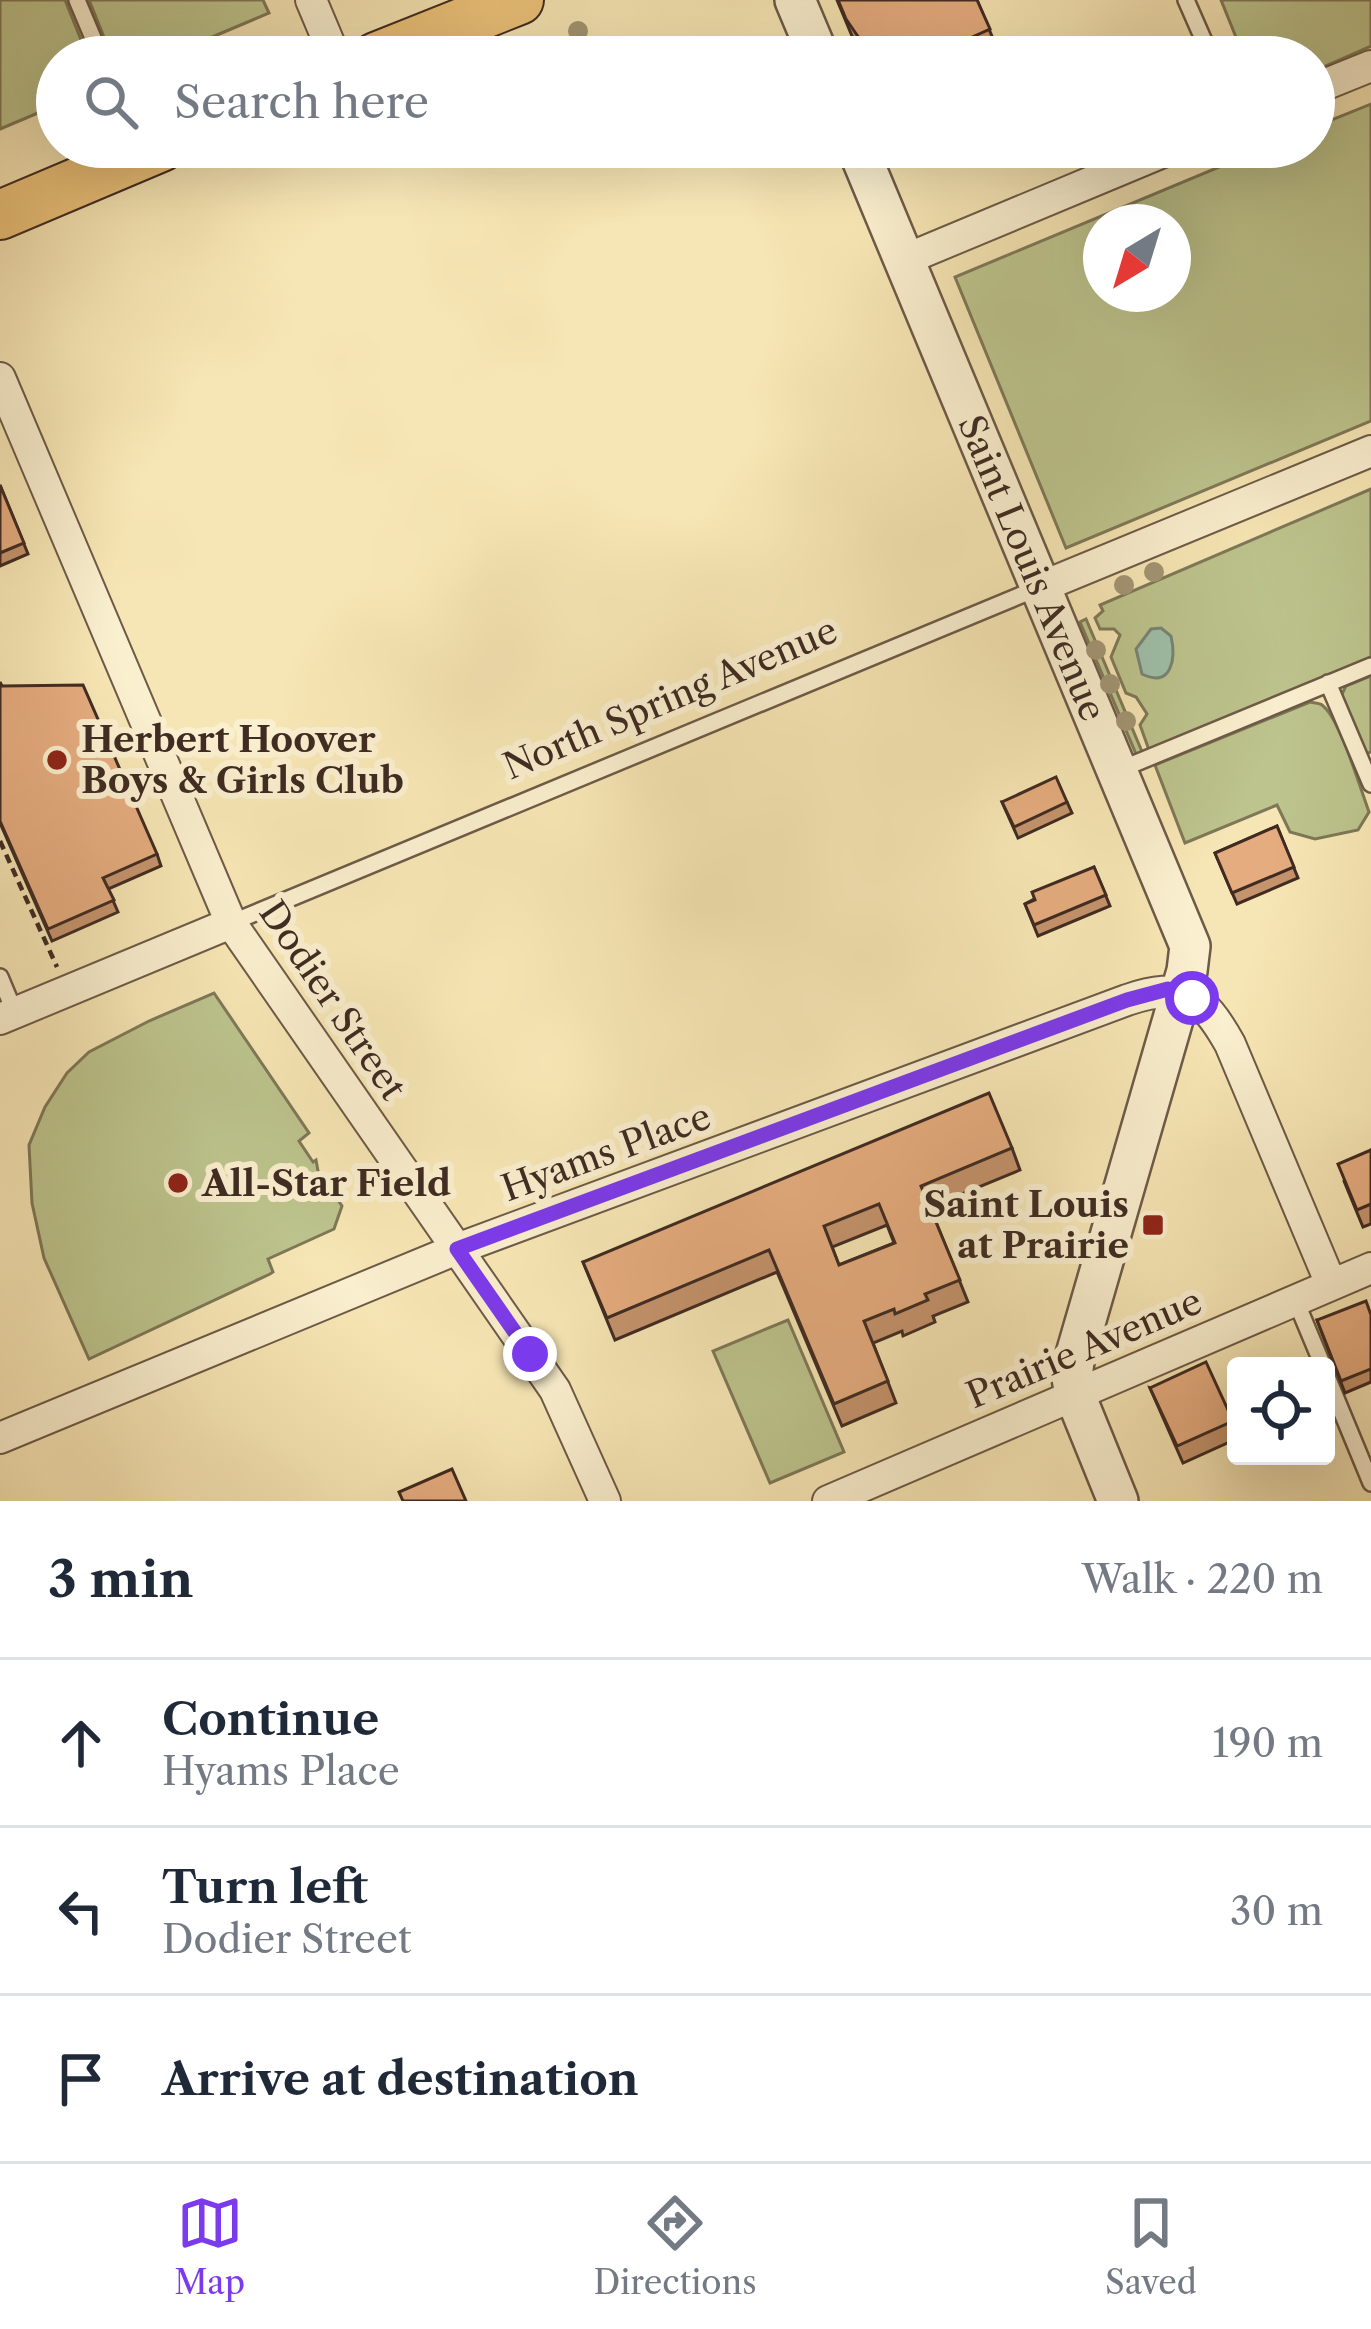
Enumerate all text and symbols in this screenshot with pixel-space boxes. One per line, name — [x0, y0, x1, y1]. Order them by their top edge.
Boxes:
search box — [36, 36, 1335, 168]
icon: search — [78, 69, 144, 135]
text: Search here — [174, 74, 429, 130]
north arrow — [1083, 204, 1191, 312]
street label: Saint Louis Avenue — [949, 409, 1116, 727]
street label: North Spring Avenue — [497, 608, 843, 788]
place label: Herbert Hoover Boys & Girls Club — [81, 717, 404, 802]
marker: Herbert Hoover Boys & Girls Club — [44, 747, 70, 773]
street label: Dodier Street — [250, 892, 416, 1108]
route start — [1165, 971, 1219, 1025]
street label: Hyams Place — [495, 1094, 717, 1210]
place label: All-Star Field — [201, 1161, 451, 1205]
marker: All-Star Field — [165, 1170, 191, 1196]
place label: Saint Louis at Prairie — [923, 1182, 1129, 1267]
marker: Saint Louis at Prairie — [1140, 1212, 1166, 1238]
street label: Prairie Avenue — [960, 1279, 1208, 1417]
route end — [503, 1327, 557, 1381]
map controls — [1227, 1357, 1335, 1465]
button: locate — [1227, 1357, 1335, 1465]
text: 3 min — [48, 1548, 194, 1610]
text: Walk · 220 m — [1082, 1555, 1323, 1603]
text: Continue — [162, 1691, 379, 1747]
icon: ahead — [48, 1710, 114, 1776]
text: 190 m — [1212, 1719, 1323, 1767]
text: Hyams Place — [162, 1747, 400, 1795]
text: Turn left — [162, 1859, 368, 1915]
icon: left — [48, 1878, 114, 1944]
text: 30 m — [1230, 1887, 1323, 1935]
text: Dodier Street — [162, 1915, 412, 1963]
icon: arrive — [48, 2046, 114, 2112]
text: Arrive at destination — [162, 2051, 639, 2107]
tab: Map — [174, 2190, 245, 2303]
tab: Directions — [594, 2190, 757, 2303]
tab: Saved — [1105, 2190, 1197, 2303]

